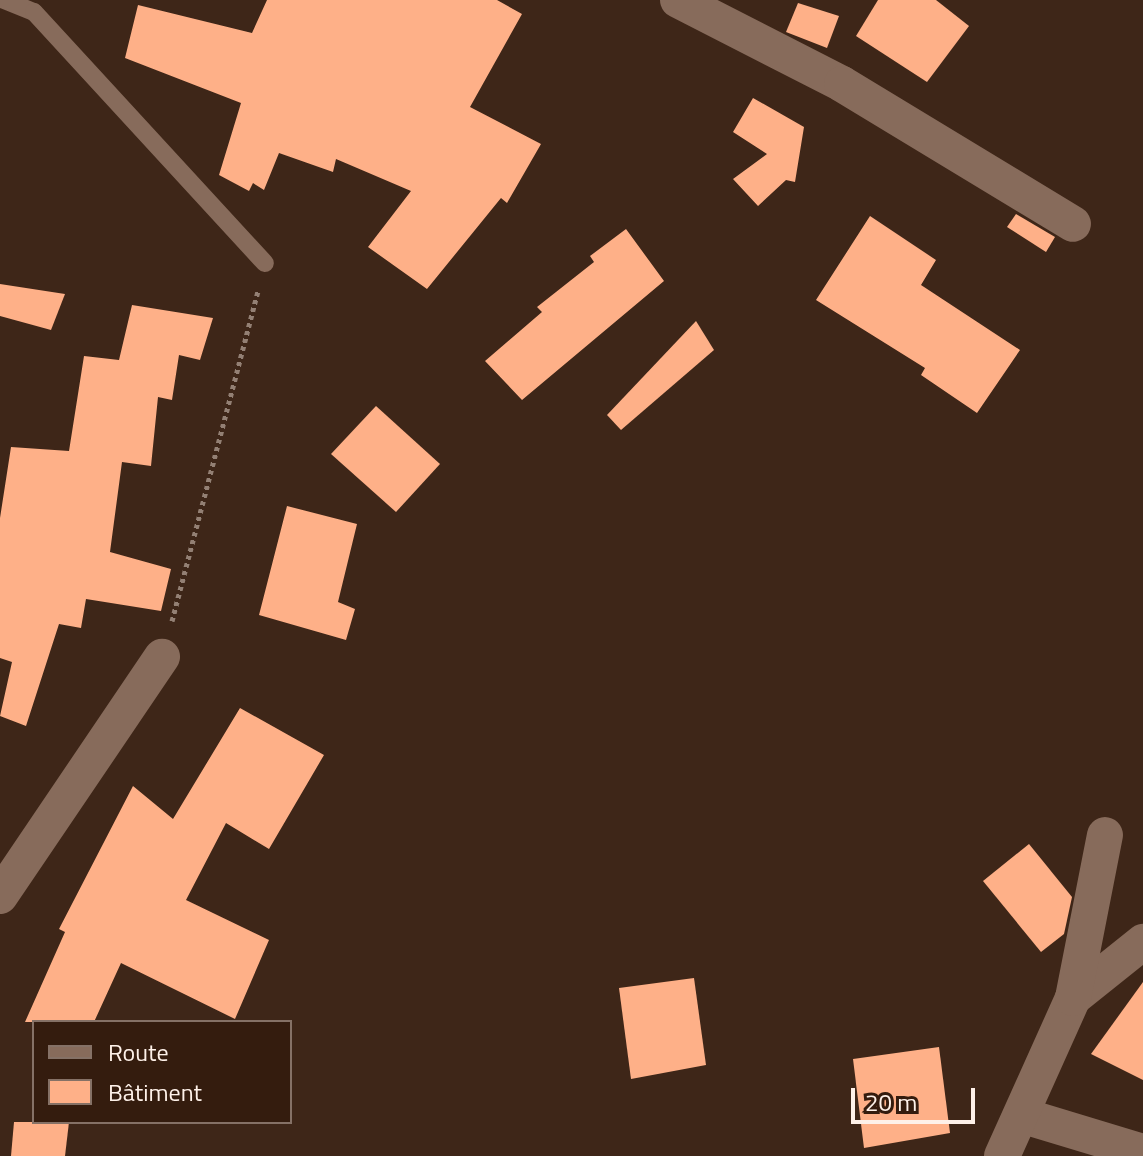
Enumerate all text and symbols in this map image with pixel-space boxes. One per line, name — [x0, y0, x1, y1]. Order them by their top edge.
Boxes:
legend — [32, 1020, 292, 1124]
text: Route — [108, 1034, 169, 1070]
scale bar — [855, 1072, 979, 1122]
text: Bâtiment — [108, 1074, 202, 1110]
text: 20 m — [865, 1084, 917, 1120]

